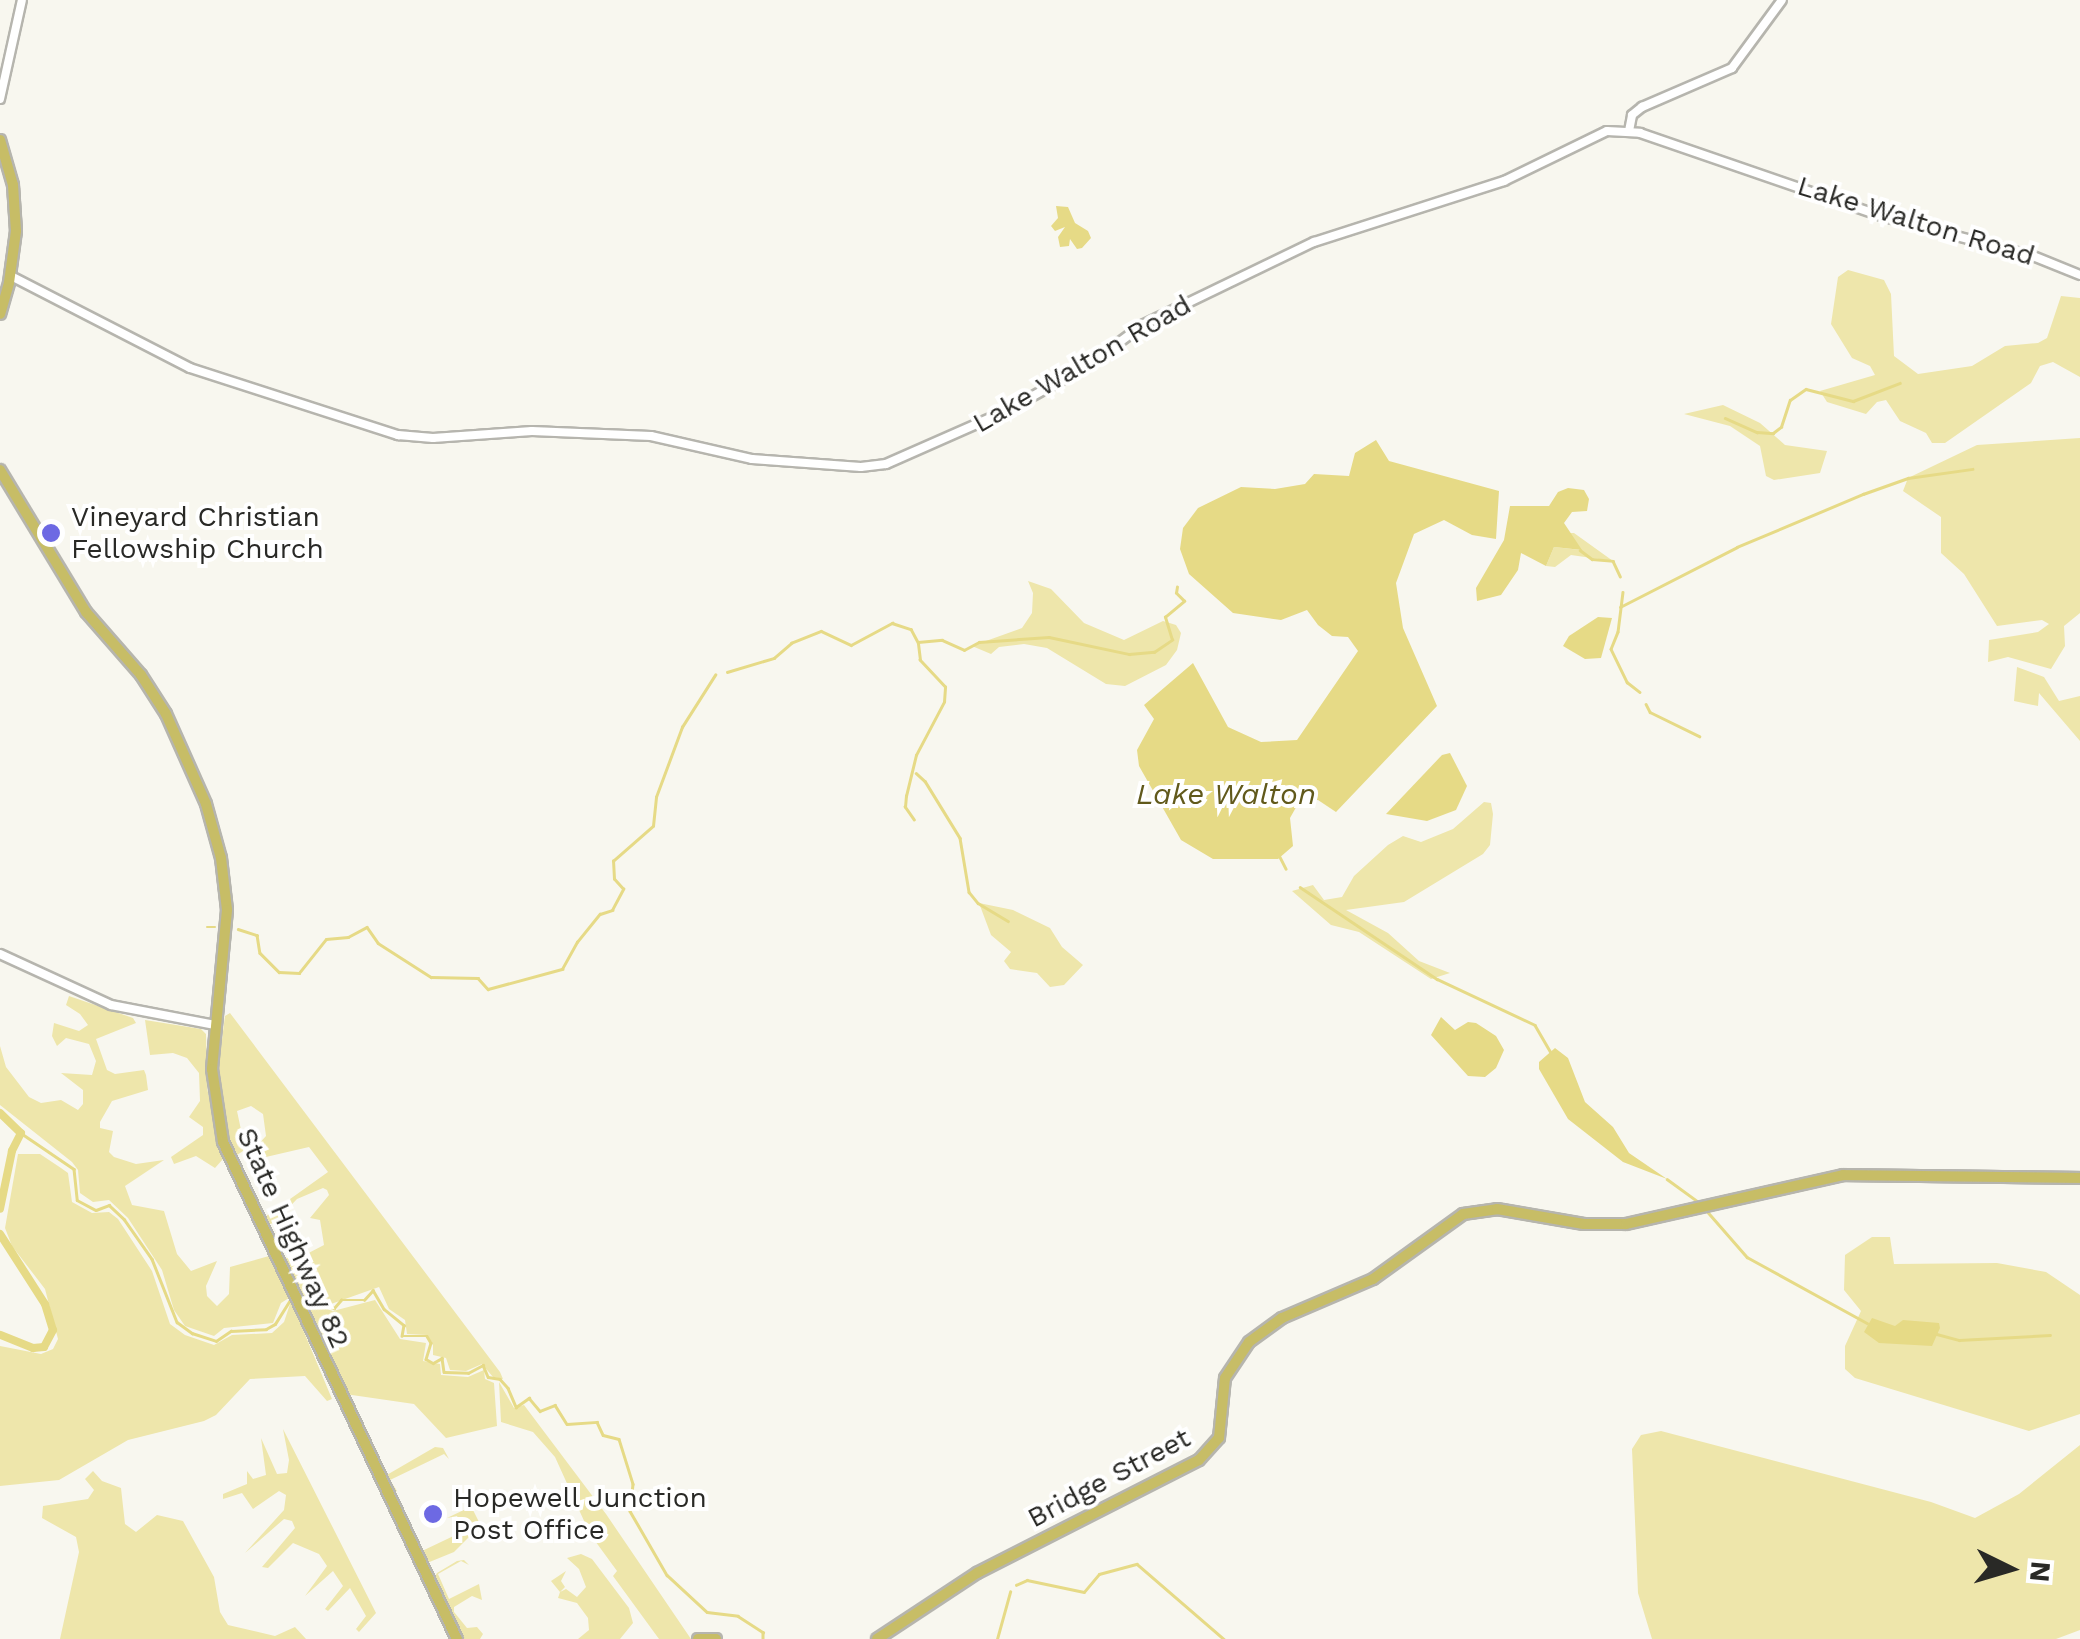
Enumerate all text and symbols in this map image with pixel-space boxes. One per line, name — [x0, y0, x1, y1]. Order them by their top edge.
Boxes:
street label: Lake Walton Road — [1793, 169, 2039, 273]
street label: Lake Walton Road — [967, 288, 1197, 440]
place label: Vineyard Christian Fellowship Church — [71, 500, 324, 566]
marker: Vineyard Christian Fellowship Church — [40, 522, 62, 544]
water label: Lake Walton — [1136, 776, 1316, 812]
street label: State Highway 82 — [229, 1122, 357, 1354]
street label: Bridge Street — [1022, 1421, 1196, 1535]
place label: Hopewell Junction Post Office — [453, 1481, 708, 1547]
marker: Hopewell Junction Post Office — [422, 1503, 444, 1525]
north arrow — [1960, 1519, 2060, 1619]
text: N — [2023, 1560, 2058, 1583]

